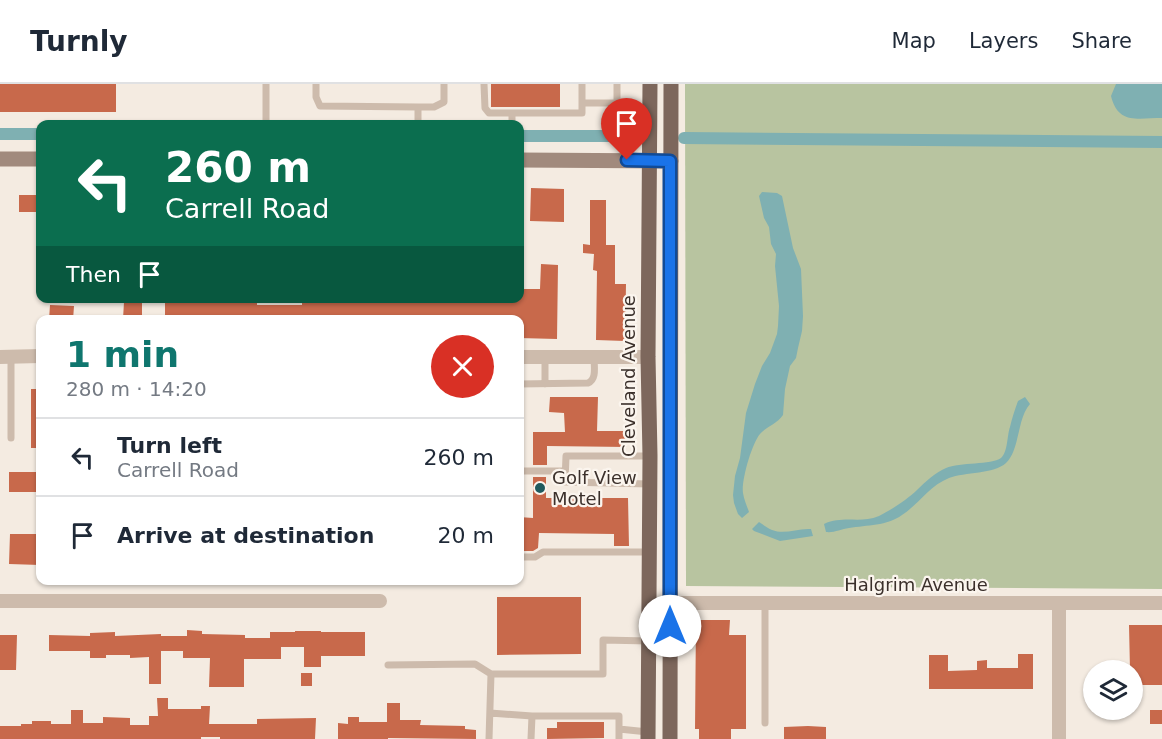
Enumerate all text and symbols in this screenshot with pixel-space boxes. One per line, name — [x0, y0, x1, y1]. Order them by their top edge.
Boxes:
text: Turnly — [30, 25, 128, 58]
text: Map — [892, 29, 936, 53]
text: Layers — [969, 29, 1038, 53]
text: Share — [1071, 29, 1132, 53]
pin — [601, 98, 652, 160]
icon: arrive — [610, 107, 643, 140]
text: 260 m — [165, 143, 311, 192]
icon: left — [66, 144, 144, 222]
text: Carrell Road — [165, 193, 329, 224]
icon: arrive — [133, 258, 166, 291]
text: Then — [66, 262, 121, 287]
street label: Cleveland Avenue — [618, 295, 639, 457]
text: 1 min — [66, 334, 179, 375]
button: close — [431, 335, 494, 398]
text: 280 m · 14:20 — [66, 377, 207, 401]
text: Turn left — [117, 433, 222, 458]
icon: left — [66, 441, 99, 474]
text: 260 m — [424, 445, 494, 470]
text: Carrell Road — [117, 458, 239, 482]
place label: Golf View Motel — [552, 467, 637, 509]
marker: Golf View Motel — [533, 481, 547, 495]
icon: arrive — [66, 519, 99, 552]
text: Arrive at destination — [117, 523, 374, 548]
text: 20 m — [438, 523, 494, 548]
street label: Halgrim Avenue — [844, 574, 988, 595]
position arrow — [638, 594, 702, 658]
map controls — [1083, 660, 1143, 720]
button: layers — [1083, 660, 1143, 720]

